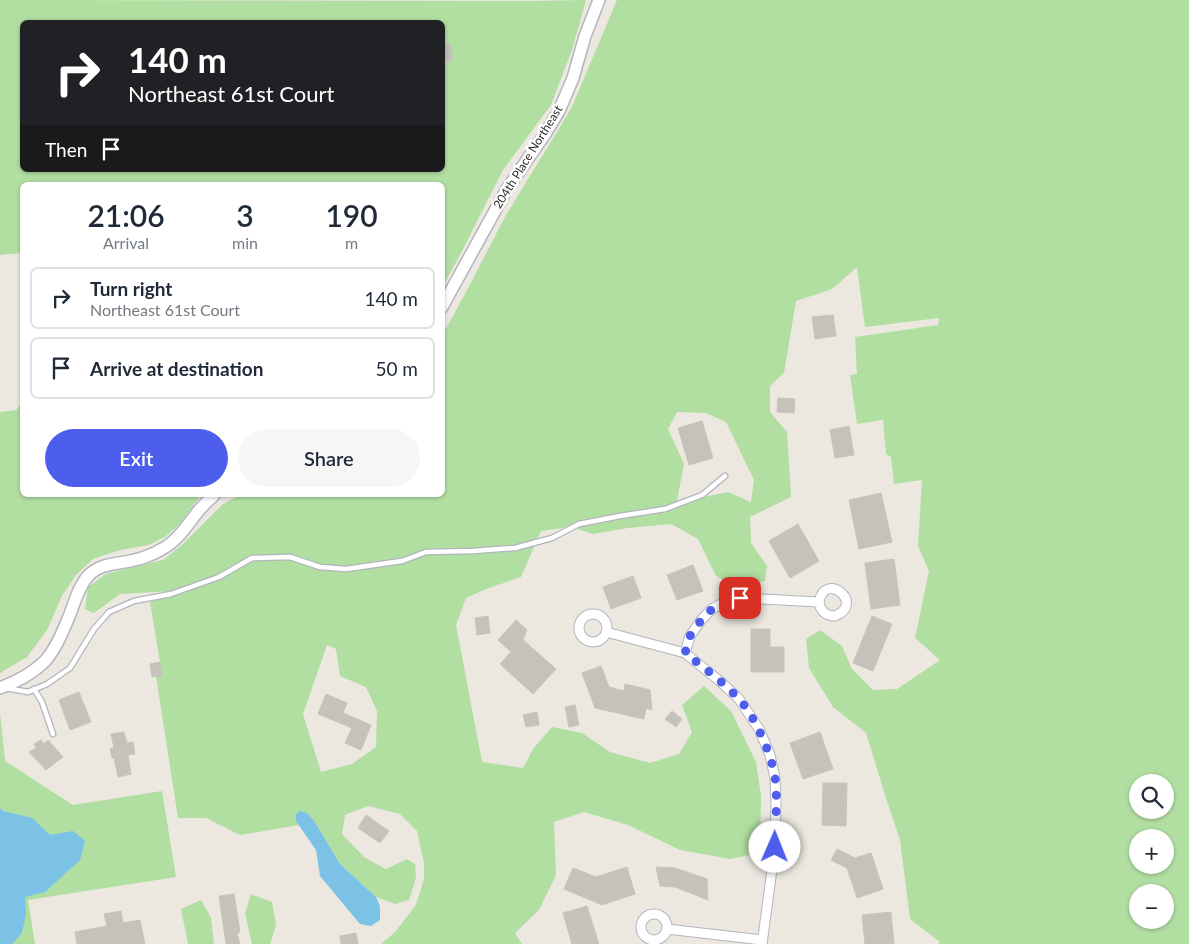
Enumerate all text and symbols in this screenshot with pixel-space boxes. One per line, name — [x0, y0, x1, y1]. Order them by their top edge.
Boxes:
text: 140 m — [128, 38, 227, 80]
icon: right — [45, 40, 110, 105]
text: Northeast 61st Court — [128, 80, 334, 107]
street label: 204th Place Northeast — [490, 102, 566, 211]
icon: arrive — [97, 135, 125, 163]
text: Then — [45, 138, 87, 161]
text: 21:06 — [87, 197, 165, 233]
text: 3 — [236, 197, 254, 233]
text: 190 — [325, 197, 378, 233]
text: Arrival — [103, 233, 149, 252]
text: min — [232, 233, 258, 252]
text: m — [345, 233, 358, 252]
text: Turn right — [90, 277, 172, 300]
icon: right — [47, 284, 75, 312]
text: 140 m — [364, 287, 418, 310]
text: Northeast 61st Court — [90, 300, 240, 319]
icon: arrive — [47, 354, 75, 382]
text: Arrive at destination — [90, 357, 263, 380]
text: 50 m — [375, 357, 418, 380]
button: Exit — [45, 429, 228, 487]
button: Share — [238, 429, 420, 487]
pin — [719, 577, 761, 619]
icon: arrive — [726, 584, 754, 612]
map controls — [1129, 774, 1174, 929]
button: search — [1129, 774, 1174, 819]
position arrow — [748, 820, 800, 872]
button: + — [1129, 829, 1174, 874]
button: − — [1129, 884, 1174, 929]

